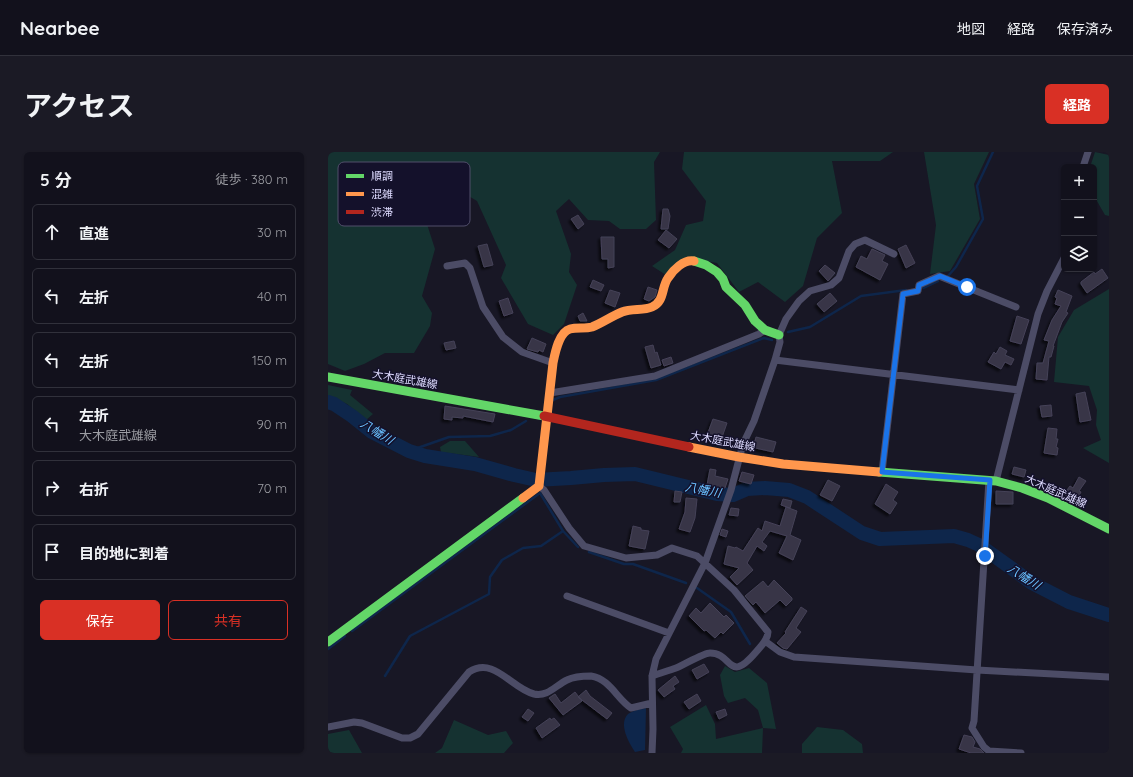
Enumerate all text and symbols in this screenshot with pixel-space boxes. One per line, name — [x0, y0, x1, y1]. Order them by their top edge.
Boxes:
text: Nearbee — [20, 16, 100, 40]
text: 地図 — [957, 20, 985, 38]
text: 経路 — [1007, 20, 1035, 38]
text: 保存済み — [1057, 20, 1113, 38]
button: 経路 — [1045, 84, 1109, 124]
text: アクセス — [24, 88, 135, 123]
legend — [338, 162, 470, 226]
map controls — [1061, 164, 1097, 272]
button: + — [1061, 164, 1097, 200]
text: 5 分 — [40, 169, 72, 190]
text: 順調 — [371, 169, 393, 183]
text: 徒歩 · 380 m — [215, 171, 288, 187]
text: 混雑 — [371, 187, 393, 201]
button: − — [1061, 200, 1097, 236]
text: 渋滞 — [371, 205, 393, 219]
icon: ahead — [41, 221, 63, 243]
text: 直進 — [79, 224, 109, 243]
text: 30 m — [257, 224, 287, 240]
button: layers — [1061, 236, 1097, 272]
route start — [958, 278, 976, 296]
icon: left — [41, 285, 63, 307]
text: 左折 — [79, 288, 109, 307]
text: 40 m — [257, 288, 287, 304]
icon: left — [41, 349, 63, 371]
text: 左折 — [79, 352, 109, 371]
text: 150 m — [252, 352, 287, 368]
street label: 大木庭武雄線 — [371, 366, 439, 392]
text: 左折 — [79, 406, 109, 425]
icon: left — [41, 413, 63, 435]
text: 90 m — [257, 416, 287, 432]
water label: 八幡川 — [358, 416, 398, 449]
text: 大木庭武雄線 — [79, 427, 157, 443]
street label: 大木庭武雄線 — [689, 428, 757, 454]
street label: 大木庭武雄線 — [1023, 471, 1089, 511]
icon: right — [41, 477, 63, 499]
water label: 八幡川 — [684, 479, 724, 501]
text: 右折 — [79, 480, 109, 499]
text: 70 m — [257, 480, 287, 496]
icon: arrive — [41, 541, 63, 563]
text: 目的地に到着 — [79, 544, 169, 563]
route end — [976, 547, 994, 565]
water label: 八幡川 — [1005, 561, 1045, 594]
button: 保存 — [40, 600, 160, 640]
button: 共有 — [168, 600, 288, 640]

